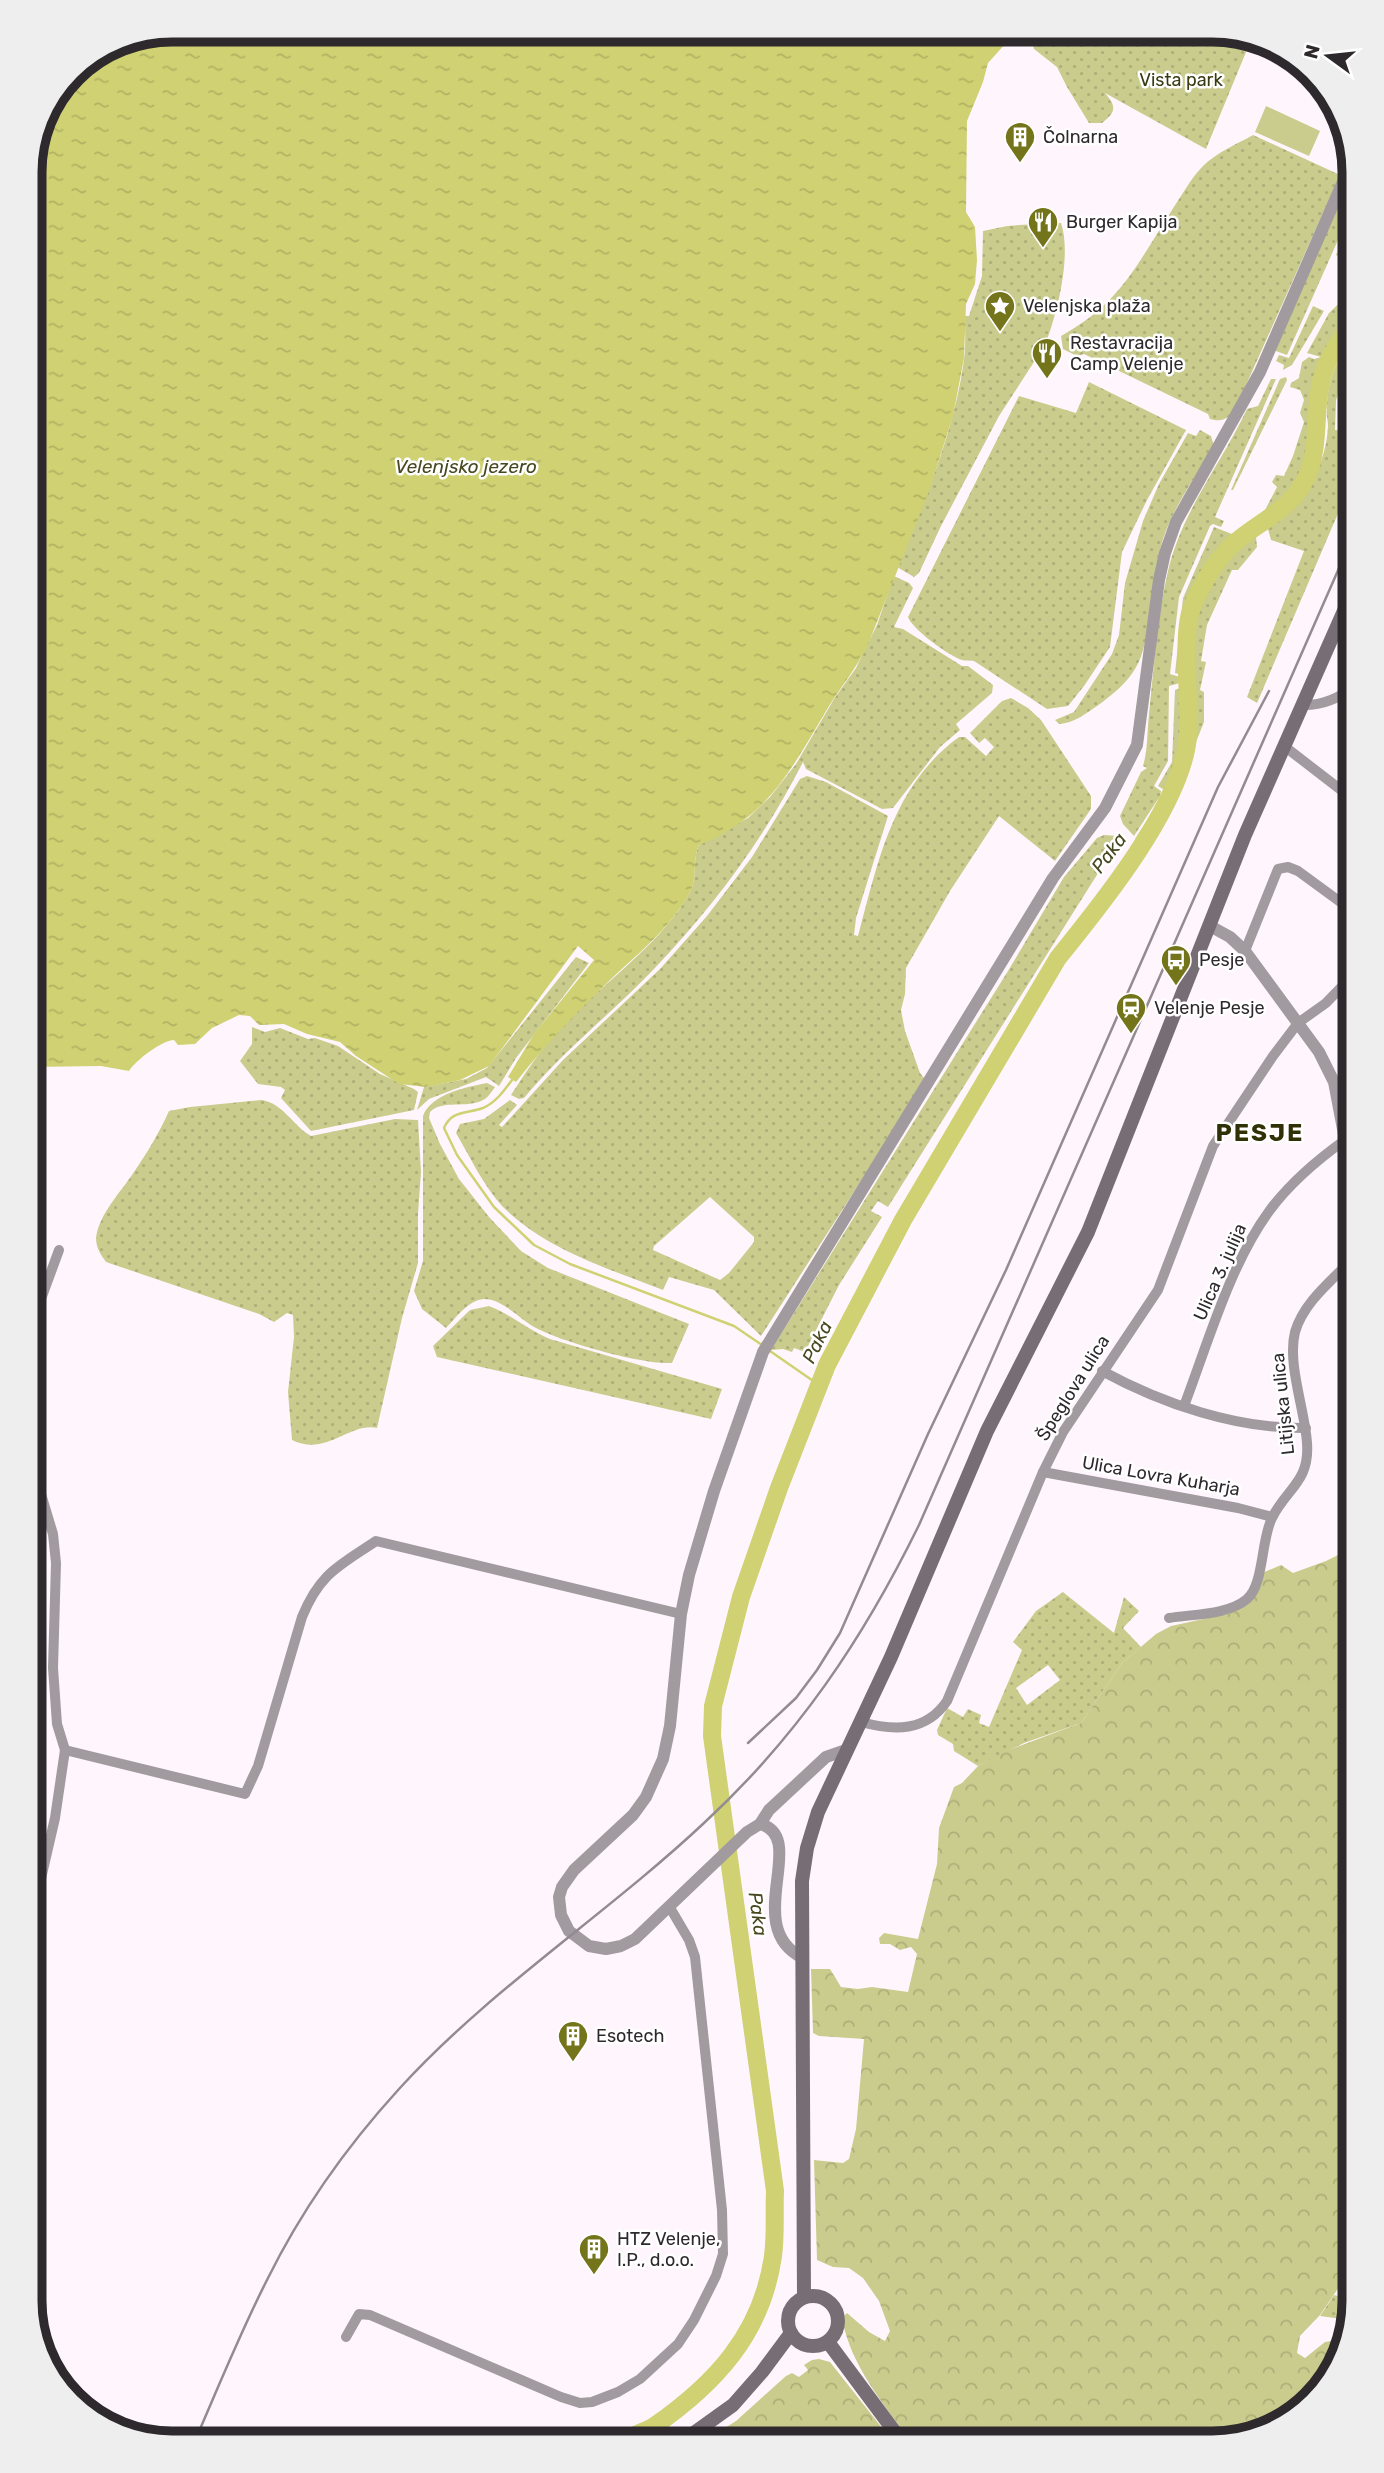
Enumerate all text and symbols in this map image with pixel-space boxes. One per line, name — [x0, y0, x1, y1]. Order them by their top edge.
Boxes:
north arrow — [1293, 21, 1363, 91]
text: N — [1299, 42, 1325, 61]
park label: Vista park — [1139, 69, 1223, 91]
building icon: Čolnarna — [1003, 120, 1037, 164]
place label: Čolnarna — [1043, 126, 1118, 148]
restaurant icon: Burger Kapija — [1026, 205, 1060, 249]
place label: Burger Kapija — [1066, 211, 1177, 233]
place icon: Velenjska plaža — [983, 289, 1017, 333]
place label: Velenjska plaža — [1023, 295, 1151, 317]
place label: Restavracija Camp Velenje — [1070, 332, 1184, 375]
restaurant icon: Restavracija Camp Velenje — [1030, 336, 1064, 380]
water label: Velenjsko jezero — [395, 455, 537, 478]
water label: Paka — [1086, 828, 1132, 878]
bus stop icon: Pesje — [1159, 943, 1193, 987]
place label: Pesje — [1199, 949, 1244, 971]
station icon: Velenje Pesje — [1114, 991, 1148, 1035]
place label: Velenje Pesje — [1154, 997, 1265, 1019]
district label: PESJE — [1216, 1119, 1304, 1147]
street label: Ulica 3. julija — [1189, 1220, 1251, 1324]
water label: Paka — [797, 1317, 837, 1367]
street label: Špeglova ulica — [1032, 1331, 1114, 1445]
street label: Litijska ulica — [1267, 1352, 1299, 1456]
street label: Ulica Lovra Kuharja — [1080, 1451, 1242, 1501]
water label: Paka — [744, 1890, 772, 1938]
building icon: Esotech — [556, 2019, 590, 2063]
place label: Esotech — [596, 2025, 664, 2047]
place label: HTZ Velenje, I.P., d.o.o. — [617, 2228, 720, 2271]
building icon: HTZ Velenje, I.P., d.o.o. — [577, 2232, 611, 2276]

